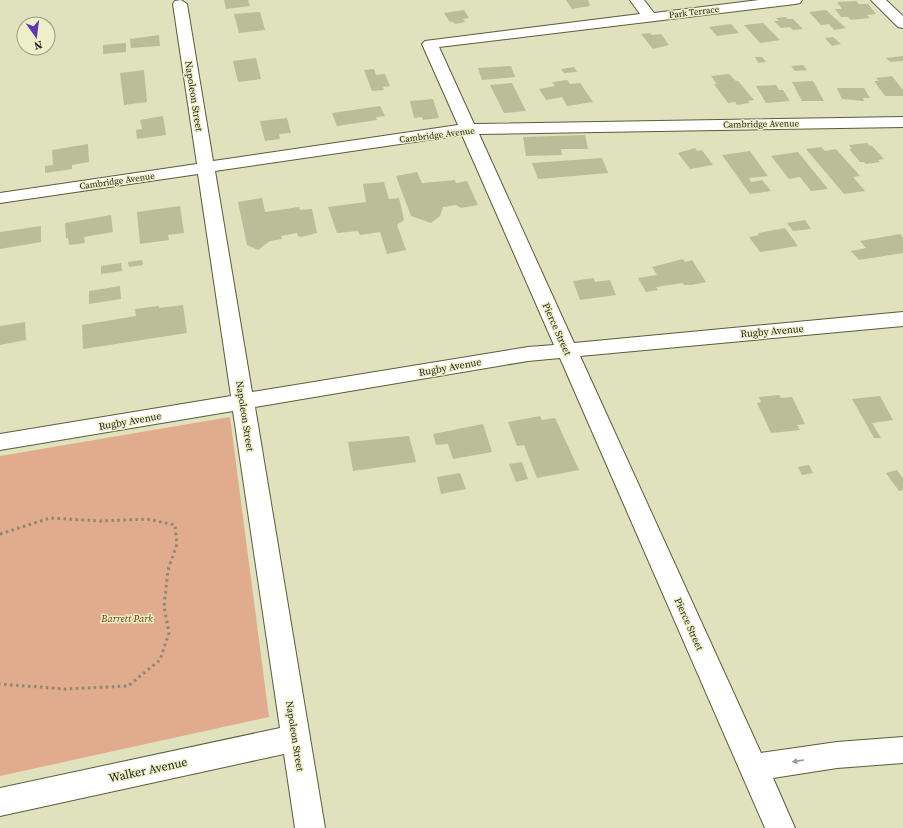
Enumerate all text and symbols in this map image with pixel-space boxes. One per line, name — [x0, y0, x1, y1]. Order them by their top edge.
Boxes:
street label: Park Terrace — [668, 3, 720, 21]
north arrow — [16, 16, 56, 56]
text: N — [33, 37, 44, 53]
street label: Napoleon Street — [182, 60, 206, 133]
street label: Cambridge Avenue — [723, 117, 799, 131]
street label: Cambridge Avenue — [399, 124, 476, 146]
street label: Cambridge Avenue — [79, 170, 156, 192]
street label: Pierce Street — [540, 301, 575, 358]
street label: Rugby Avenue — [740, 322, 804, 340]
street label: Rugby Avenue — [418, 355, 482, 379]
street label: Napoleon Street — [233, 380, 257, 453]
street label: Rugby Avenue — [98, 409, 162, 433]
street label: Pierce Street — [672, 596, 707, 653]
park label: Barrett Park — [100, 612, 153, 625]
street label: Napoleon Street — [283, 700, 307, 773]
street label: Walker Avenue — [107, 754, 189, 786]
one-way arrow — [792, 758, 804, 764]

